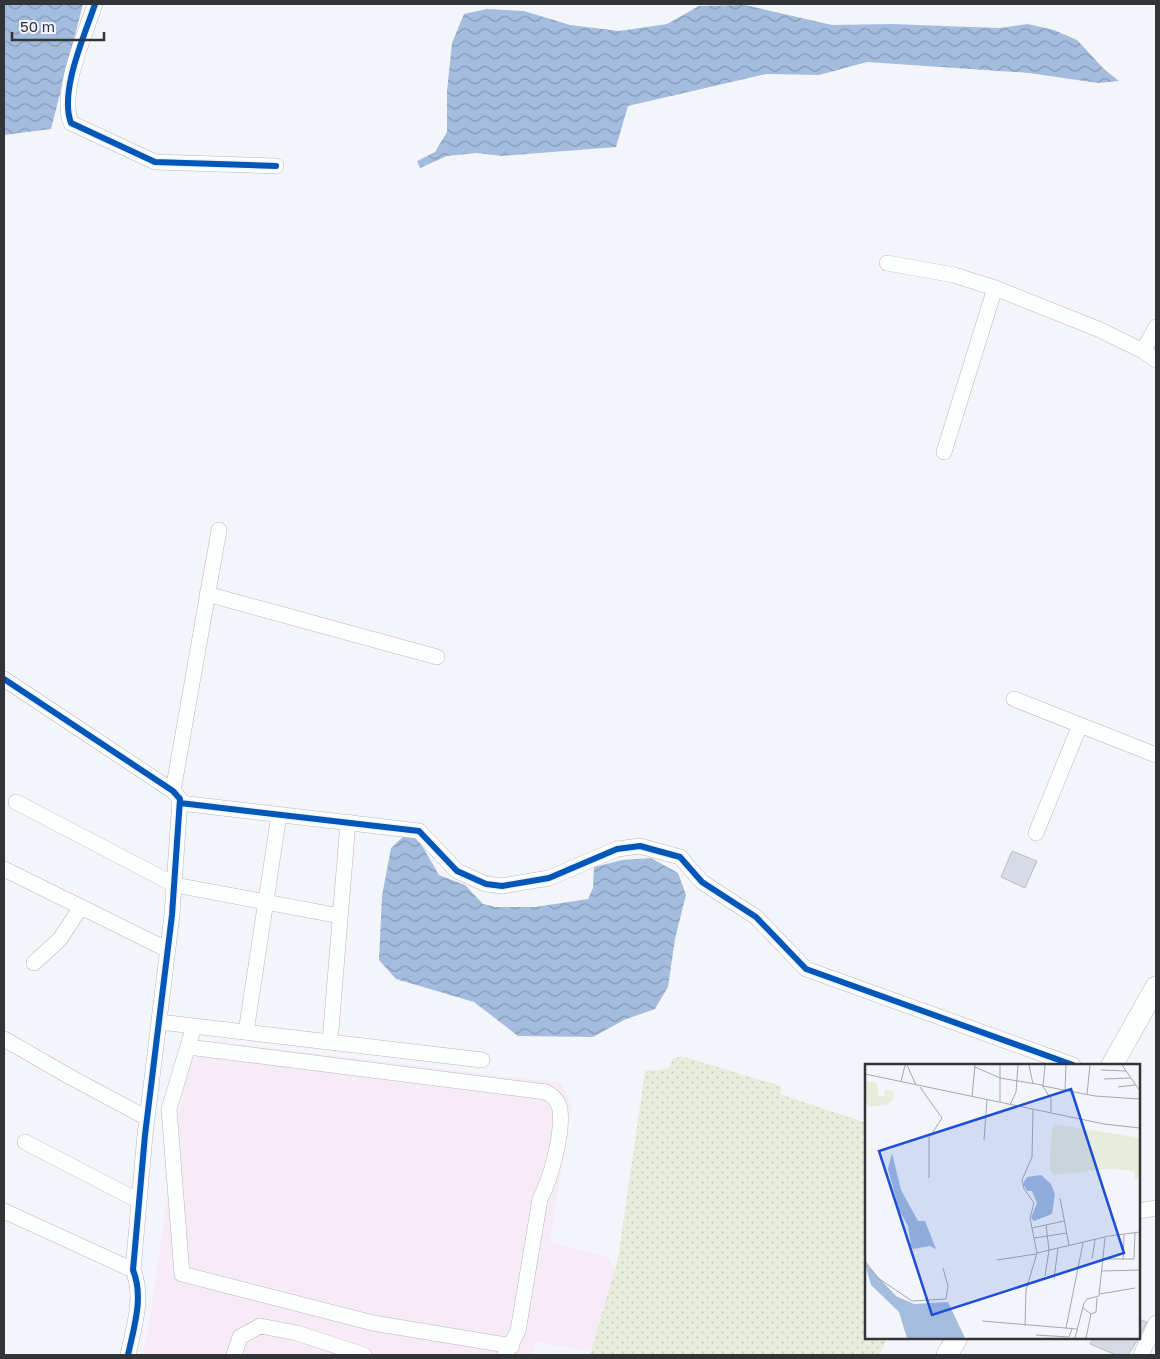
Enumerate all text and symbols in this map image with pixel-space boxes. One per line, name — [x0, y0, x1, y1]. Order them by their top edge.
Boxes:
scale bar — [12, 10, 105, 42]
text: 50 m — [20, 17, 55, 35]
inset map — [865, 1064, 1140, 1339]

